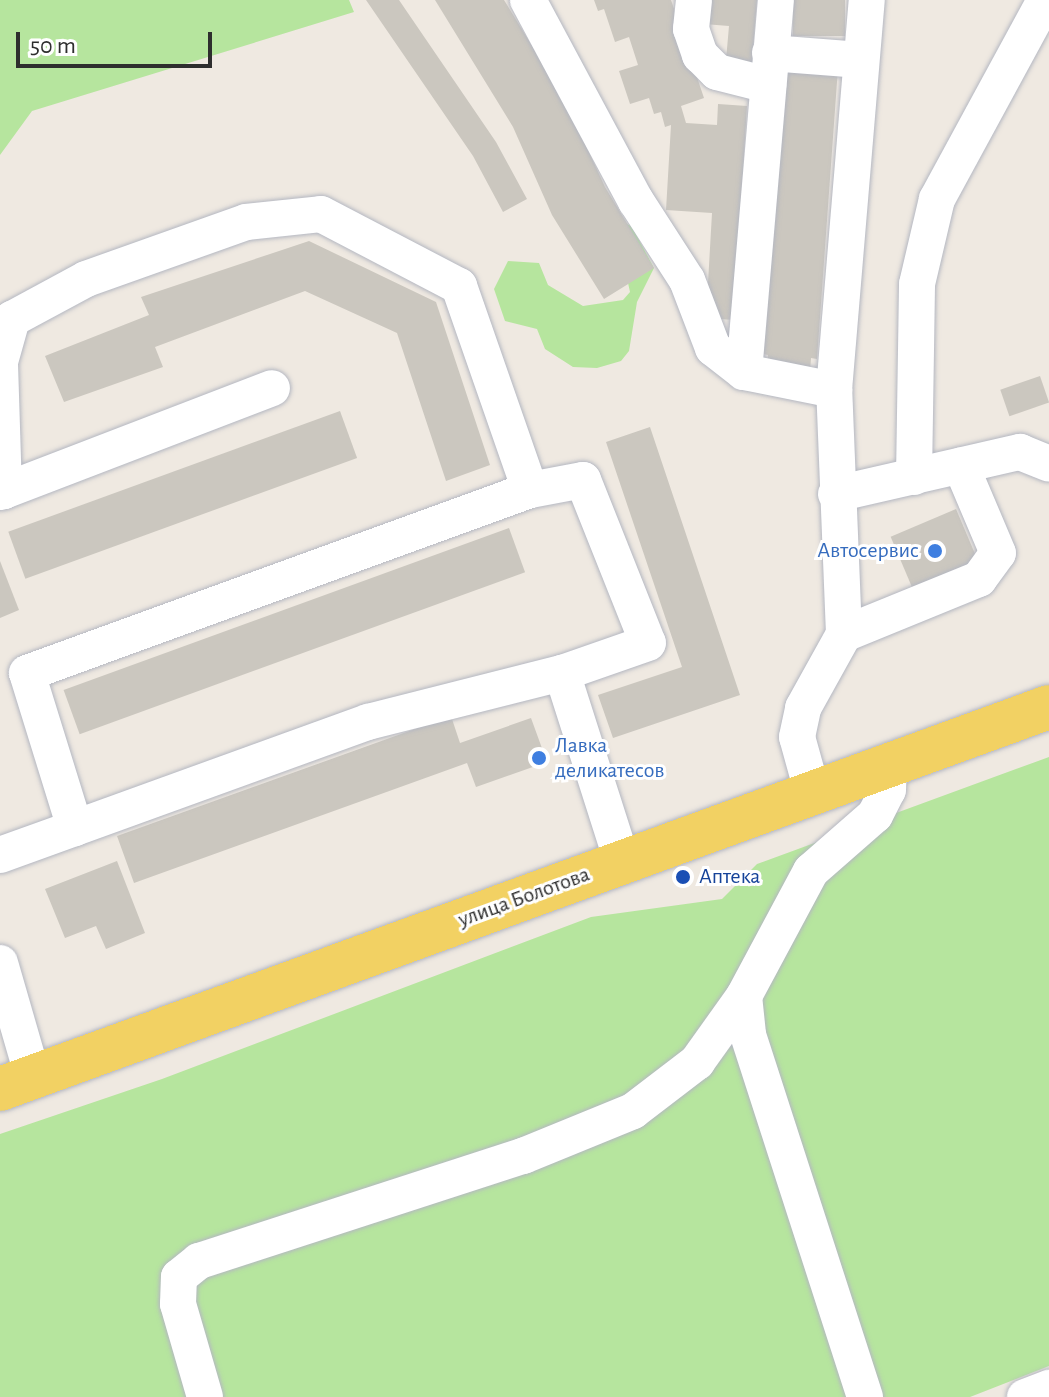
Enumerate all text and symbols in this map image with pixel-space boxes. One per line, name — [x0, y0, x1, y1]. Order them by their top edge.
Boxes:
scale bar — [20, 16, 216, 66]
text: 50 m — [30, 34, 76, 58]
place label: Автосервис — [817, 538, 919, 564]
marker: Автосервис — [926, 542, 944, 560]
place label: Лавка деликатесов — [555, 732, 664, 784]
marker: Лавка деликатесов — [530, 749, 548, 767]
street label: улица Болотова — [455, 861, 593, 933]
place label: Аптека — [699, 864, 760, 890]
marker: Аптека — [674, 868, 692, 886]

